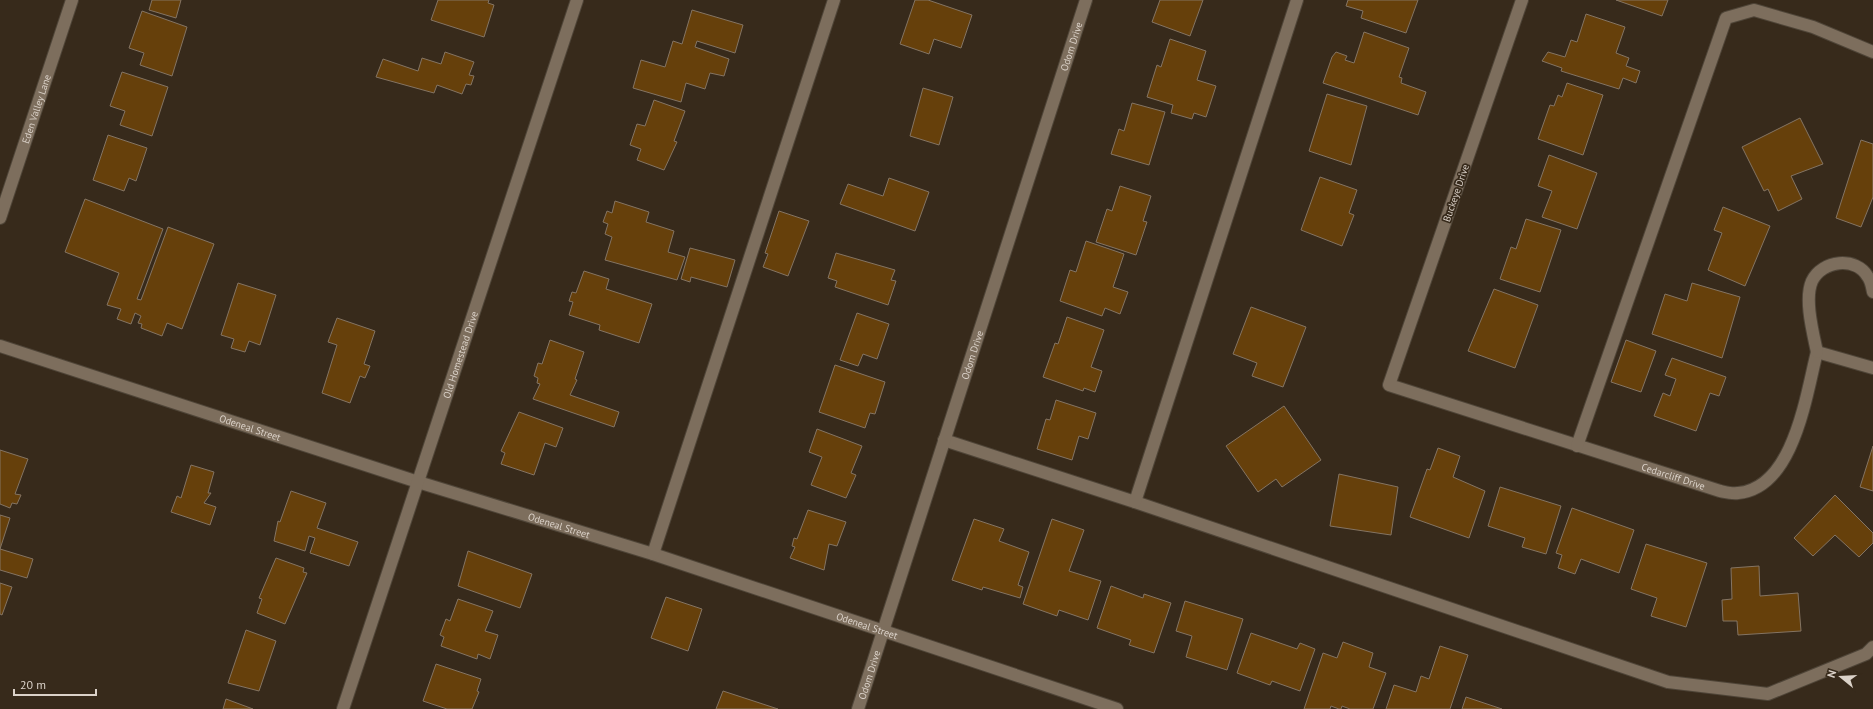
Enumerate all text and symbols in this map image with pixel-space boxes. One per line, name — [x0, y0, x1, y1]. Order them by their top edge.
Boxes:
street label: Odom Drive — [1057, 20, 1085, 73]
street label: Eden Valley Lane — [19, 73, 54, 145]
street label: Buckeye Drive — [1440, 163, 1472, 223]
street label: Old Homestead Drive — [439, 309, 480, 400]
street label: Odom Drive — [958, 329, 986, 381]
street label: Odeneal Street — [218, 411, 283, 444]
street label: Cedarcliff Drive — [1640, 460, 1707, 492]
street label: Odeneal Street — [526, 510, 592, 541]
street label: Odeneal Street — [835, 609, 900, 642]
street label: Odom Drive — [855, 649, 883, 701]
north arrow — [1821, 657, 1861, 697]
text: N — [1824, 668, 1839, 680]
scale bar — [14, 671, 96, 697]
text: 20 m — [20, 677, 46, 692]

